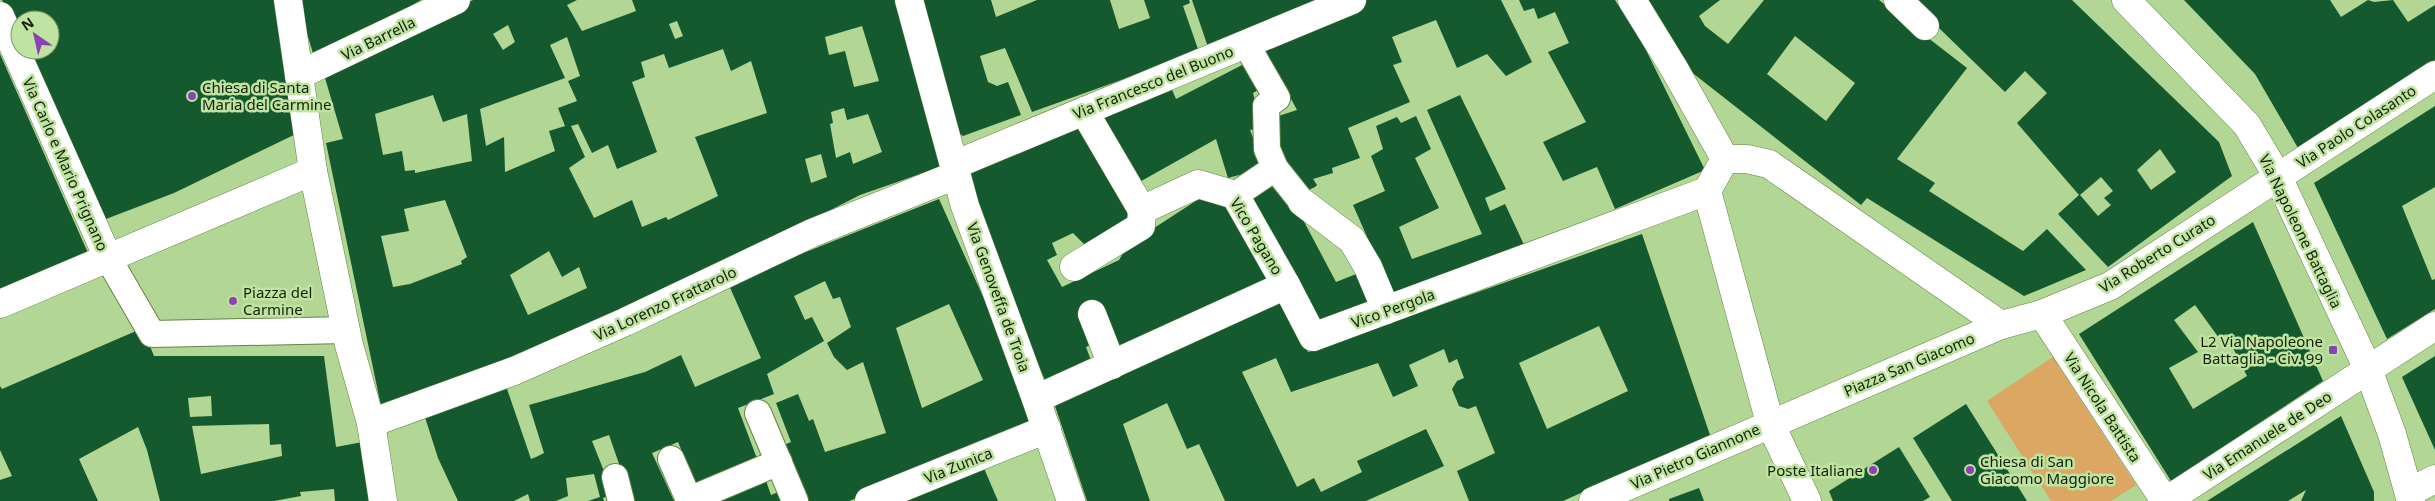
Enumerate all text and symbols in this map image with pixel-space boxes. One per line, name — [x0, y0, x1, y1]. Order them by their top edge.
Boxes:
north arrow — [10, 10, 60, 60]
street label: Via Barrella — [338, 11, 418, 65]
text: N — [17, 13, 37, 35]
street label: Via Francesco del Buono — [1070, 41, 1236, 123]
street label: Via Carlo e Mario Prignano — [19, 74, 113, 254]
place label: Chiesa di Santa Maria del Carmine — [202, 77, 332, 114]
street label: Via Paolo Colasanto — [2292, 80, 2420, 172]
marker: Chiesa di Santa Maria del Carmine — [186, 90, 198, 102]
street label: Via Napoleone Battaglia — [2255, 151, 2347, 311]
street label: Vico Pagano — [1226, 194, 1288, 278]
street label: Via Roberto Curato — [2095, 209, 2219, 297]
street label: Via Genoveffa de Troia — [963, 219, 1035, 375]
street label: Via Lorenzo Frattarolo — [591, 261, 739, 345]
place label: Piazza del Carmine — [243, 282, 312, 319]
street label: Vico Pergola — [1349, 284, 1437, 332]
marker: Piazza del Carmine — [227, 295, 239, 307]
street label: Piazza San Giacomo — [1841, 327, 1977, 401]
place label: L2 Via Napoleone Battaglia - Civ. 99 — [2200, 331, 2323, 368]
marker: L2 Via Napoleone Battaglia - Civ. 99 — [2327, 344, 2339, 356]
street label: Via Nicola Battista — [2060, 348, 2146, 466]
street label: Via Emanuele de Deo — [2199, 386, 2335, 484]
street label: Via Pietro Giannone — [1627, 419, 1763, 493]
street label: Via Zunica — [921, 442, 995, 488]
place label: Chiesa di San Giacomo Maggiore — [1980, 451, 2114, 488]
place label: Poste Italiane — [1767, 460, 1863, 480]
marker: Poste Italiane — [1867, 464, 1879, 476]
marker: Chiesa di San Giacomo Maggiore — [1964, 464, 1976, 476]

